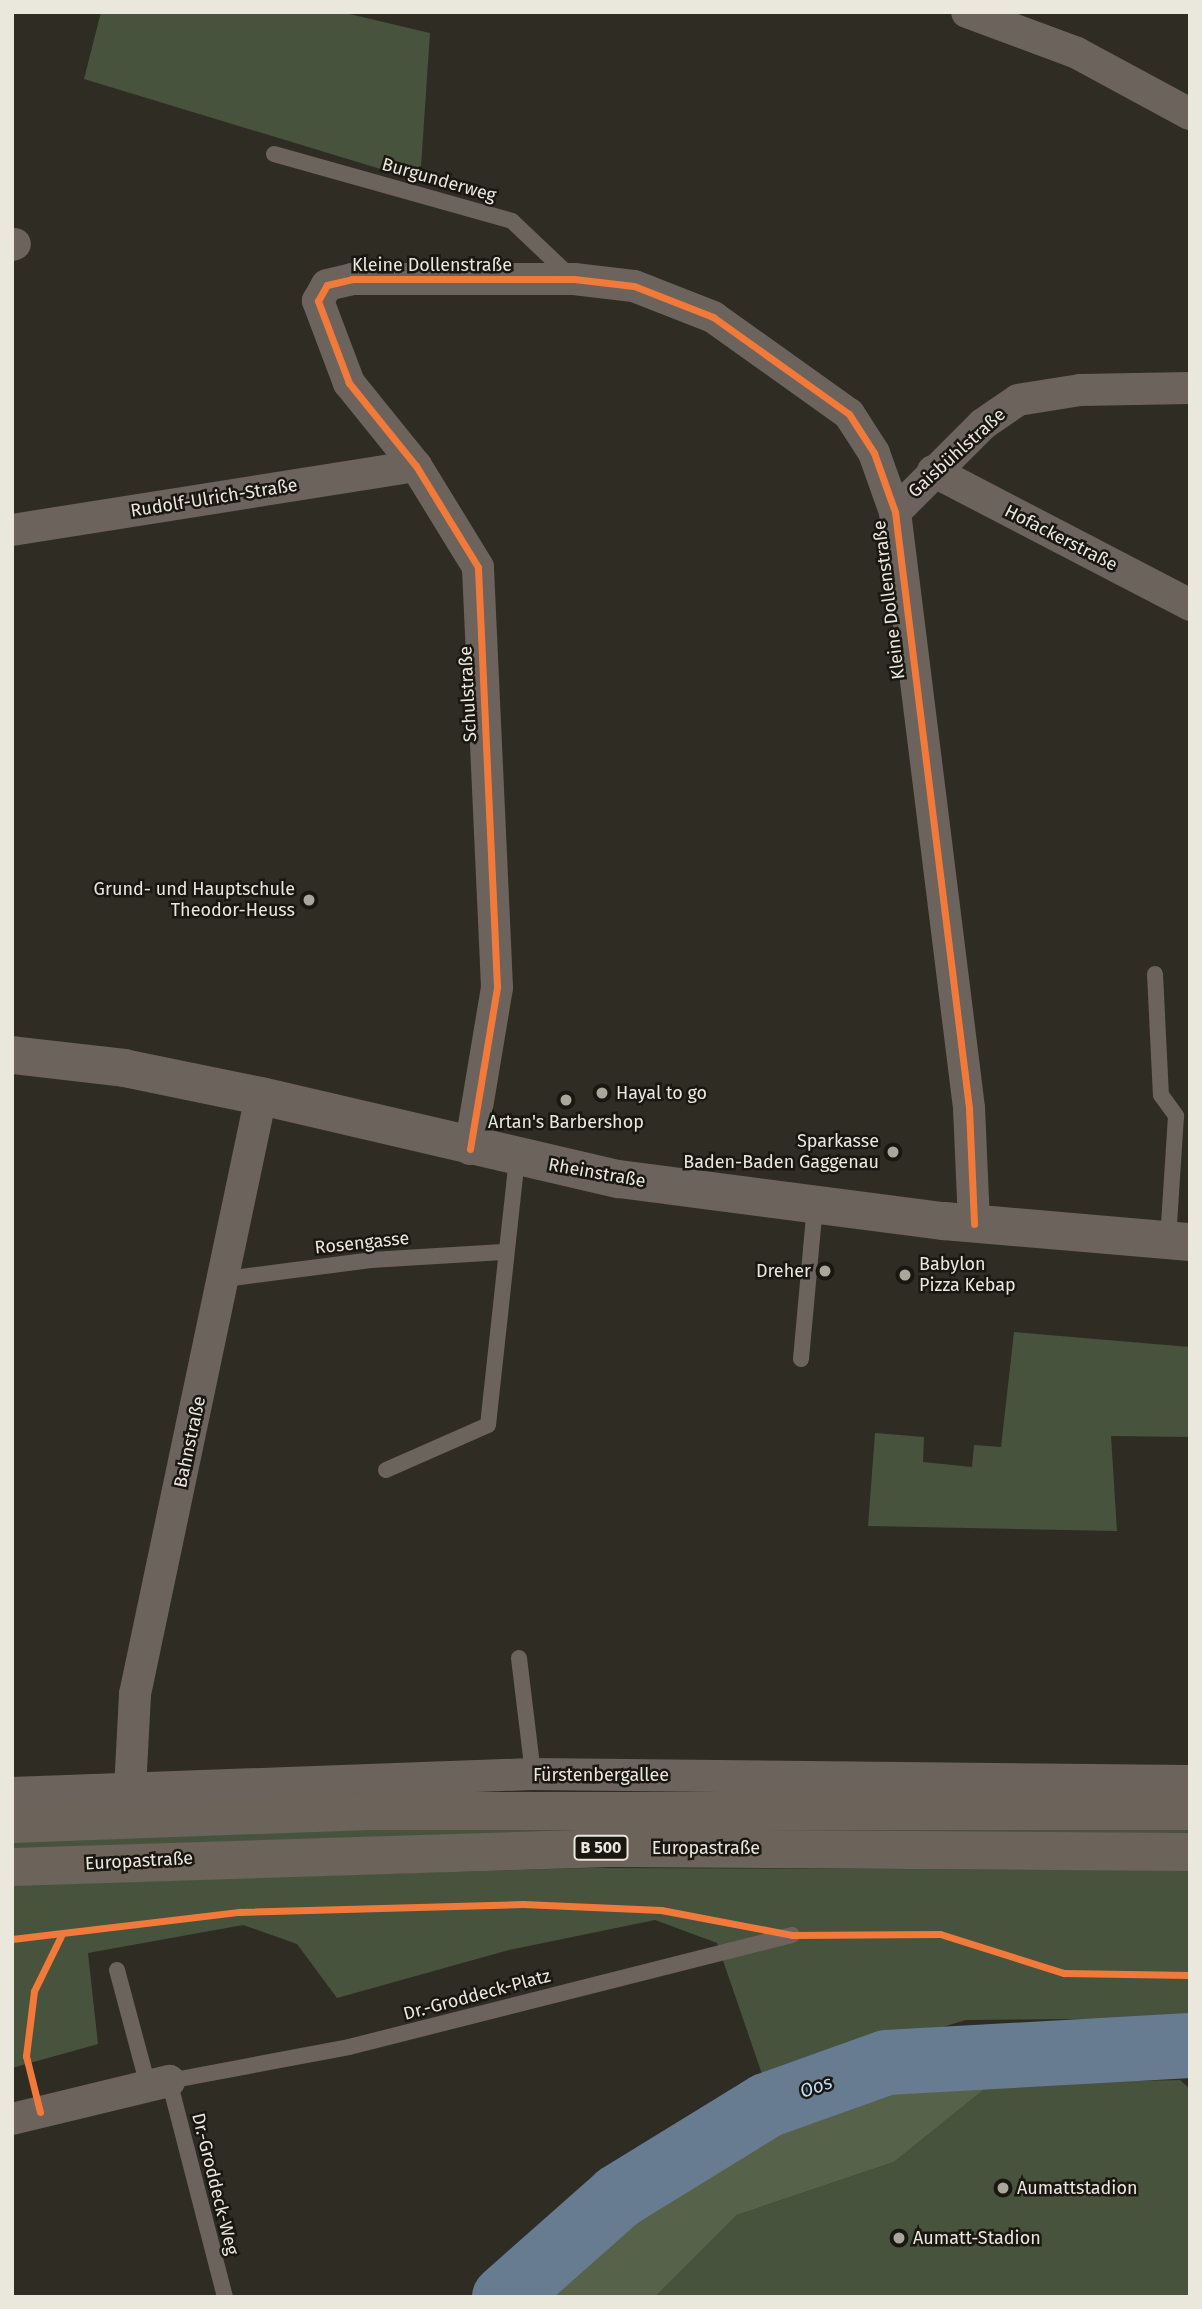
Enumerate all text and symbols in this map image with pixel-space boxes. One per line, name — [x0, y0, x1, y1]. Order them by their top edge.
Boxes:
street label: Burgunderweg — [379, 153, 499, 207]
street label: Kleine Dollenstraße — [352, 254, 512, 276]
street label: Gaisbühlstraße — [904, 404, 1010, 502]
street label: Rudolf-Ulrich-Straße — [129, 474, 299, 522]
street label: Hofackerstraße — [1001, 500, 1121, 576]
street label: Kleine Dollenstraße — [869, 519, 909, 681]
street label: Schulstraße — [455, 645, 481, 743]
place label: Grund- und Hauptschule Theodor-Heuss — [94, 879, 295, 922]
marker: Grund- und Hauptschule Theodor-Heuss — [301, 892, 317, 908]
place label: Hayal to go — [616, 1082, 707, 1104]
marker: Hayal to go — [594, 1085, 610, 1101]
marker: Artan's Barbershop — [558, 1092, 574, 1108]
place label: Artan's Barbershop — [488, 1111, 644, 1133]
place label: Sparkasse Baden-Baden Gaggenau — [683, 1131, 879, 1174]
marker: Sparkasse Baden-Baden Gaggenau — [885, 1144, 901, 1160]
street label: Rheinstraße — [547, 1154, 647, 1192]
street label: Rosengasse — [314, 1227, 410, 1259]
place label: Babylon Pizza Kebap — [919, 1254, 1016, 1296]
place label: Dreher — [756, 1260, 811, 1282]
marker: Dreher — [817, 1263, 833, 1279]
marker: Babylon Pizza Kebap — [897, 1267, 913, 1283]
street label: Bahnstraße — [170, 1394, 210, 1490]
street label: Fürstenbergallee — [533, 1764, 669, 1786]
road number: B 500 — [573, 1836, 629, 1860]
street label: Europastraße — [652, 1837, 760, 1859]
street label: Europastraße — [84, 1847, 194, 1875]
street label: Dr.-Groddeck-Platz — [401, 1965, 553, 2025]
water label: Oos — [797, 2071, 835, 2103]
street label: Dr.-Groddeck-Weg — [187, 2111, 243, 2257]
place label: Aumattstadion — [1017, 2177, 1137, 2199]
marker: Aumattstadion — [995, 2180, 1011, 2196]
place label: Aumatt-Stadion — [913, 2227, 1041, 2249]
marker: Aumatt-Stadion — [891, 2230, 907, 2246]

